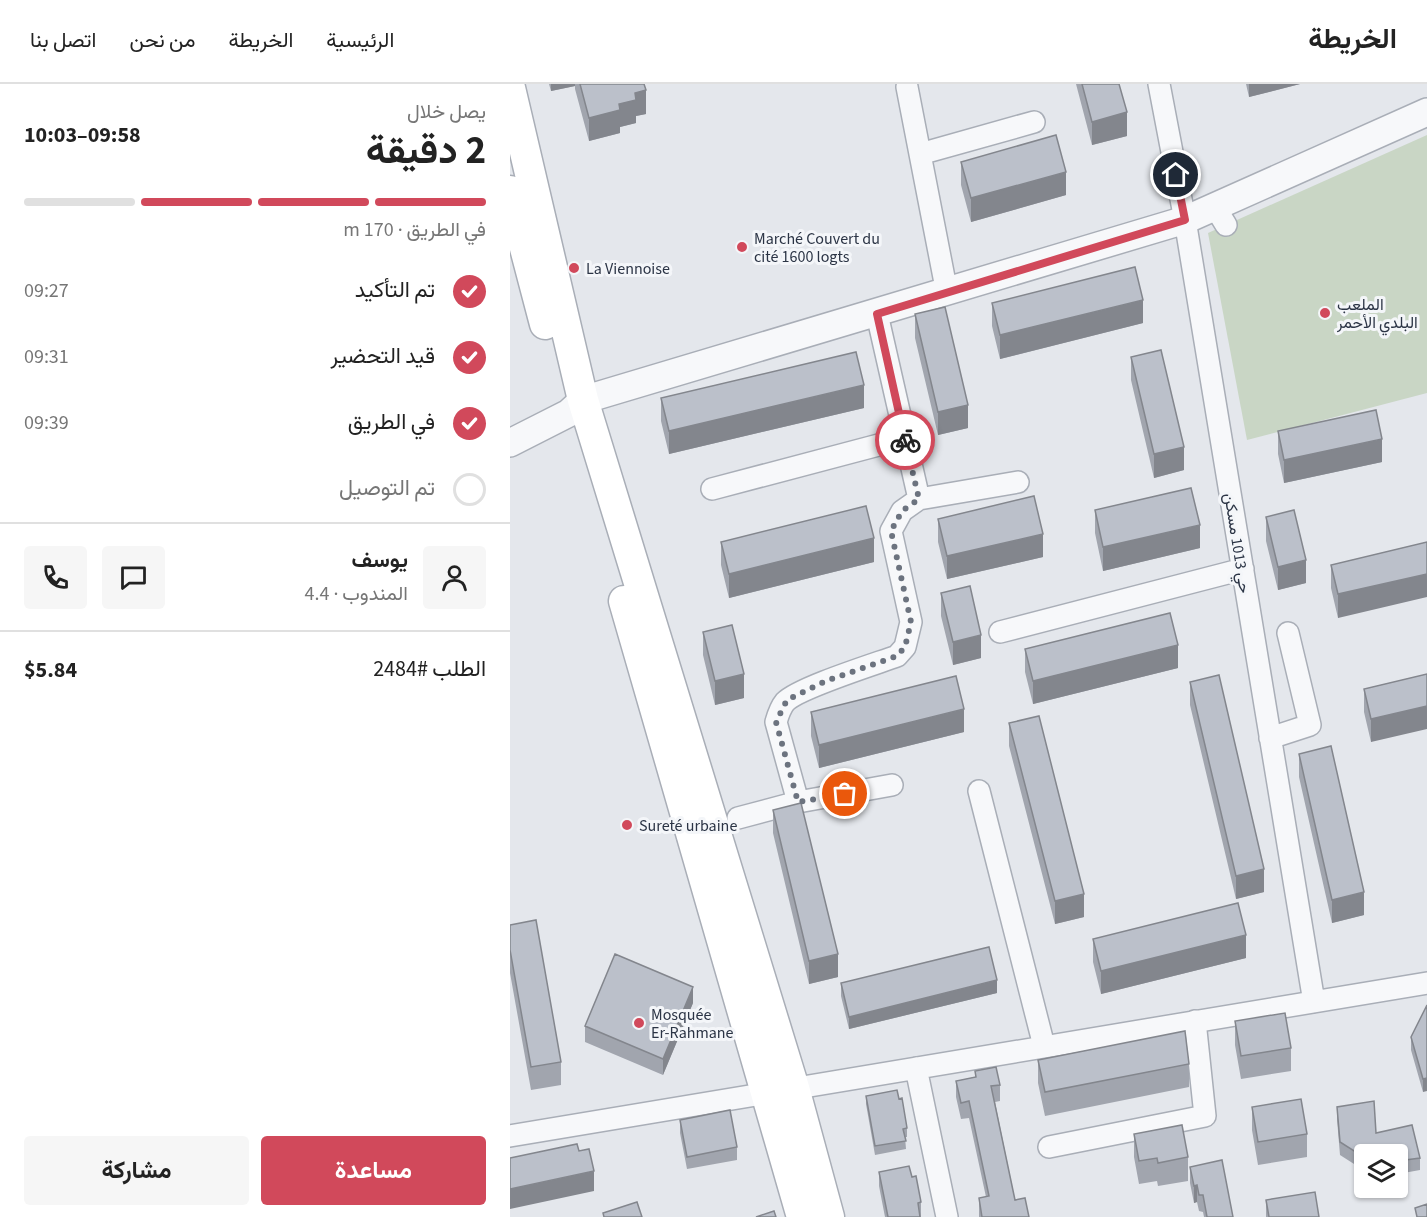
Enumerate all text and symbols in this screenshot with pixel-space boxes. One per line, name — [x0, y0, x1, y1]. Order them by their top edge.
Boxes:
text: الخريطة — [1308, 19, 1397, 59]
text: اتصل بنا — [30, 25, 96, 55]
text: من نحن — [129, 25, 195, 55]
text: الخريطة — [228, 25, 293, 55]
text: الرئيسية — [326, 25, 394, 55]
text: يصل خلال — [407, 98, 486, 126]
text: 09:58–10:03 — [24, 119, 141, 151]
text: 2 دقيقة — [366, 123, 486, 179]
pin — [1150, 149, 1201, 200]
icon: home — [1159, 158, 1192, 191]
text: في الطريق · 170 m — [343, 216, 486, 244]
place label: Marché Couvert du cité 1600 logts — [754, 228, 880, 268]
marker: Marché Couvert du cité 1600 logts — [735, 240, 749, 254]
place label: La Viennoise — [586, 258, 670, 280]
marker: La Viennoise — [567, 261, 581, 275]
text: تم التأكيد — [355, 274, 435, 306]
icon: check — [453, 275, 486, 308]
text: 09:27 — [24, 277, 69, 305]
place label: الملعب البلدي الأحمر — [1336, 294, 1418, 336]
marker: الملعب البلدي الأحمر — [1318, 306, 1332, 320]
text: قيد التحضير — [330, 340, 435, 372]
icon: check — [453, 341, 486, 374]
text: 09:31 — [24, 343, 69, 371]
text: في الطريق — [348, 406, 435, 438]
icon: check — [453, 407, 486, 440]
text: 09:39 — [24, 409, 69, 437]
courier — [875, 410, 935, 470]
icon: bike — [889, 424, 922, 457]
text: تم التوصيل — [339, 472, 435, 504]
street label: حي 1013 مسكن — [1216, 492, 1256, 595]
text: يوسف — [352, 544, 408, 576]
button: phone — [24, 546, 87, 609]
button: chat — [102, 546, 165, 609]
button: person — [423, 546, 486, 609]
text: المندوب · 4.4 — [305, 580, 408, 608]
text: الطلب #2484 — [373, 653, 486, 685]
text: $5.84 — [24, 654, 77, 686]
pin — [819, 768, 870, 819]
icon: bag — [828, 777, 861, 810]
place label: Sureté urbaine — [639, 815, 737, 837]
marker: Sureté urbaine — [620, 818, 634, 832]
place label: Mosquée Er-Rahmane — [651, 1004, 733, 1044]
marker: Mosquée Er-Rahmane — [632, 1016, 646, 1030]
button: مشاركة — [24, 1136, 249, 1205]
button: مساعدة — [261, 1136, 486, 1205]
map controls — [1354, 1144, 1408, 1198]
button: layers — [1354, 1144, 1408, 1198]

